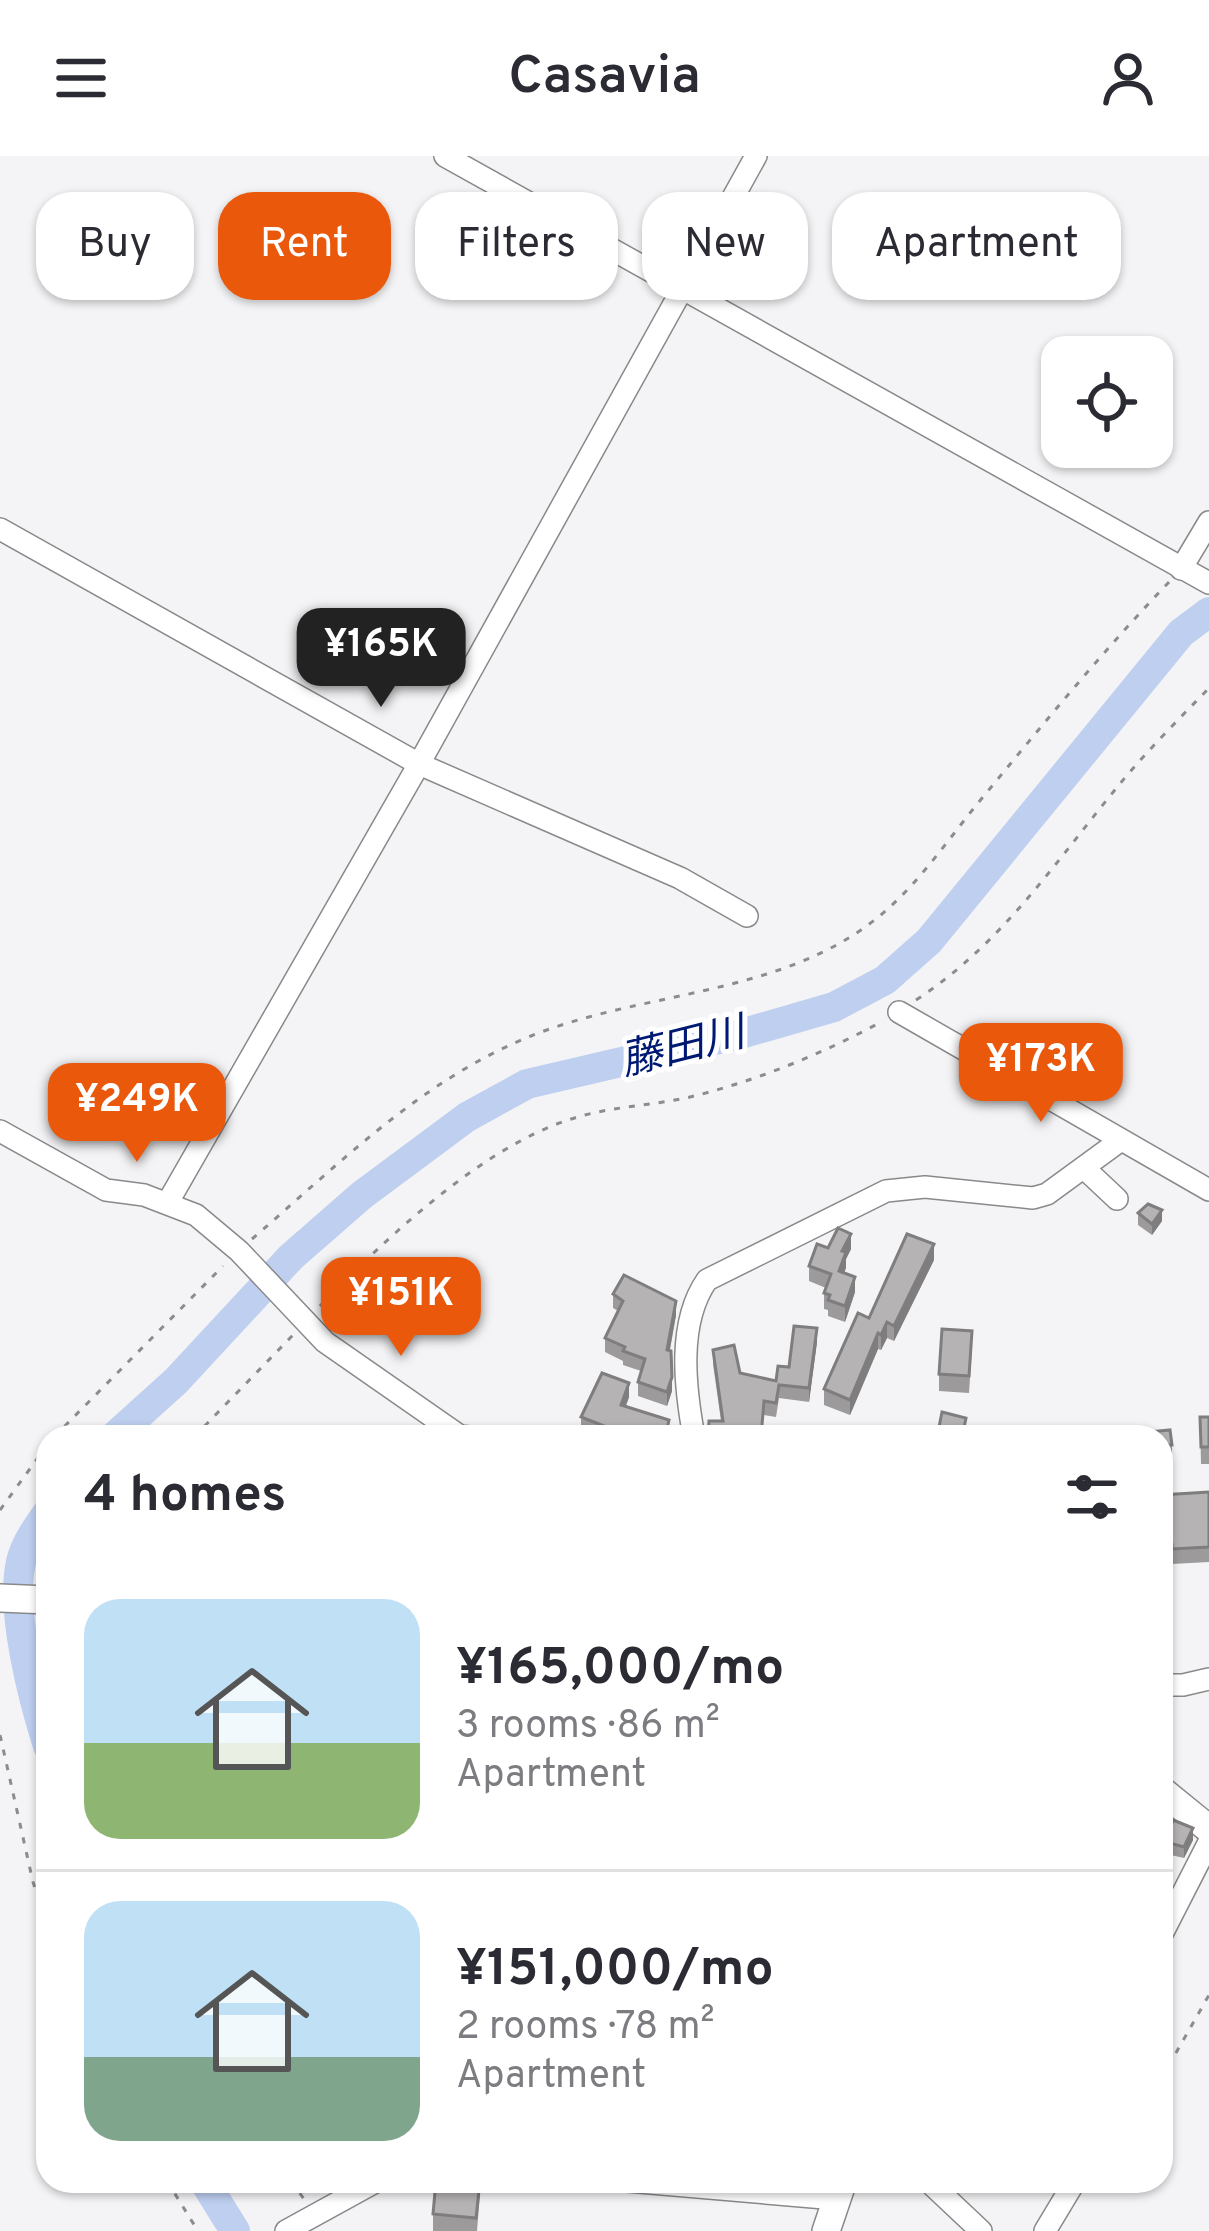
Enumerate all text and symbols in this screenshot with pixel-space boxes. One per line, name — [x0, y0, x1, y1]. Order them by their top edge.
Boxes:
text: Casavia — [508, 44, 701, 113]
icon: menu — [48, 45, 114, 111]
icon: person — [1095, 45, 1161, 111]
chip: Buy — [36, 192, 194, 300]
chip: Rent — [218, 192, 391, 300]
chip: Filters — [415, 192, 618, 300]
chip: New — [642, 192, 808, 300]
chip: Apartment — [832, 192, 1121, 300]
map controls — [1041, 336, 1173, 468]
button: locate — [1041, 336, 1173, 468]
pin: ¥165K — [297, 608, 465, 710]
text: ¥165K — [324, 622, 438, 671]
water label: 藤田川 — [616, 1007, 755, 1090]
pin: ¥173K — [957, 1023, 1125, 1125]
text: ¥173K — [986, 1037, 1096, 1086]
pin: ¥249K — [53, 1063, 221, 1165]
text: ¥249K — [75, 1077, 199, 1126]
pin: ¥151K — [317, 1257, 485, 1359]
text: ¥151K — [348, 1271, 454, 1320]
icon: filters — [1059, 1464, 1125, 1530]
text: 4 homes — [84, 1465, 286, 1530]
text: ¥165,000/mo — [456, 1638, 784, 1703]
icon: home — [180, 1647, 324, 1791]
text: 3 rooms · 86 m² — [456, 1703, 720, 1752]
text: Apartment — [456, 1752, 646, 1801]
text: ¥151,000/mo — [456, 1939, 774, 2004]
icon: home — [180, 1949, 324, 2093]
text: 2 rooms · 78 m² — [456, 2004, 715, 2053]
text: Apartment — [456, 2053, 646, 2102]

